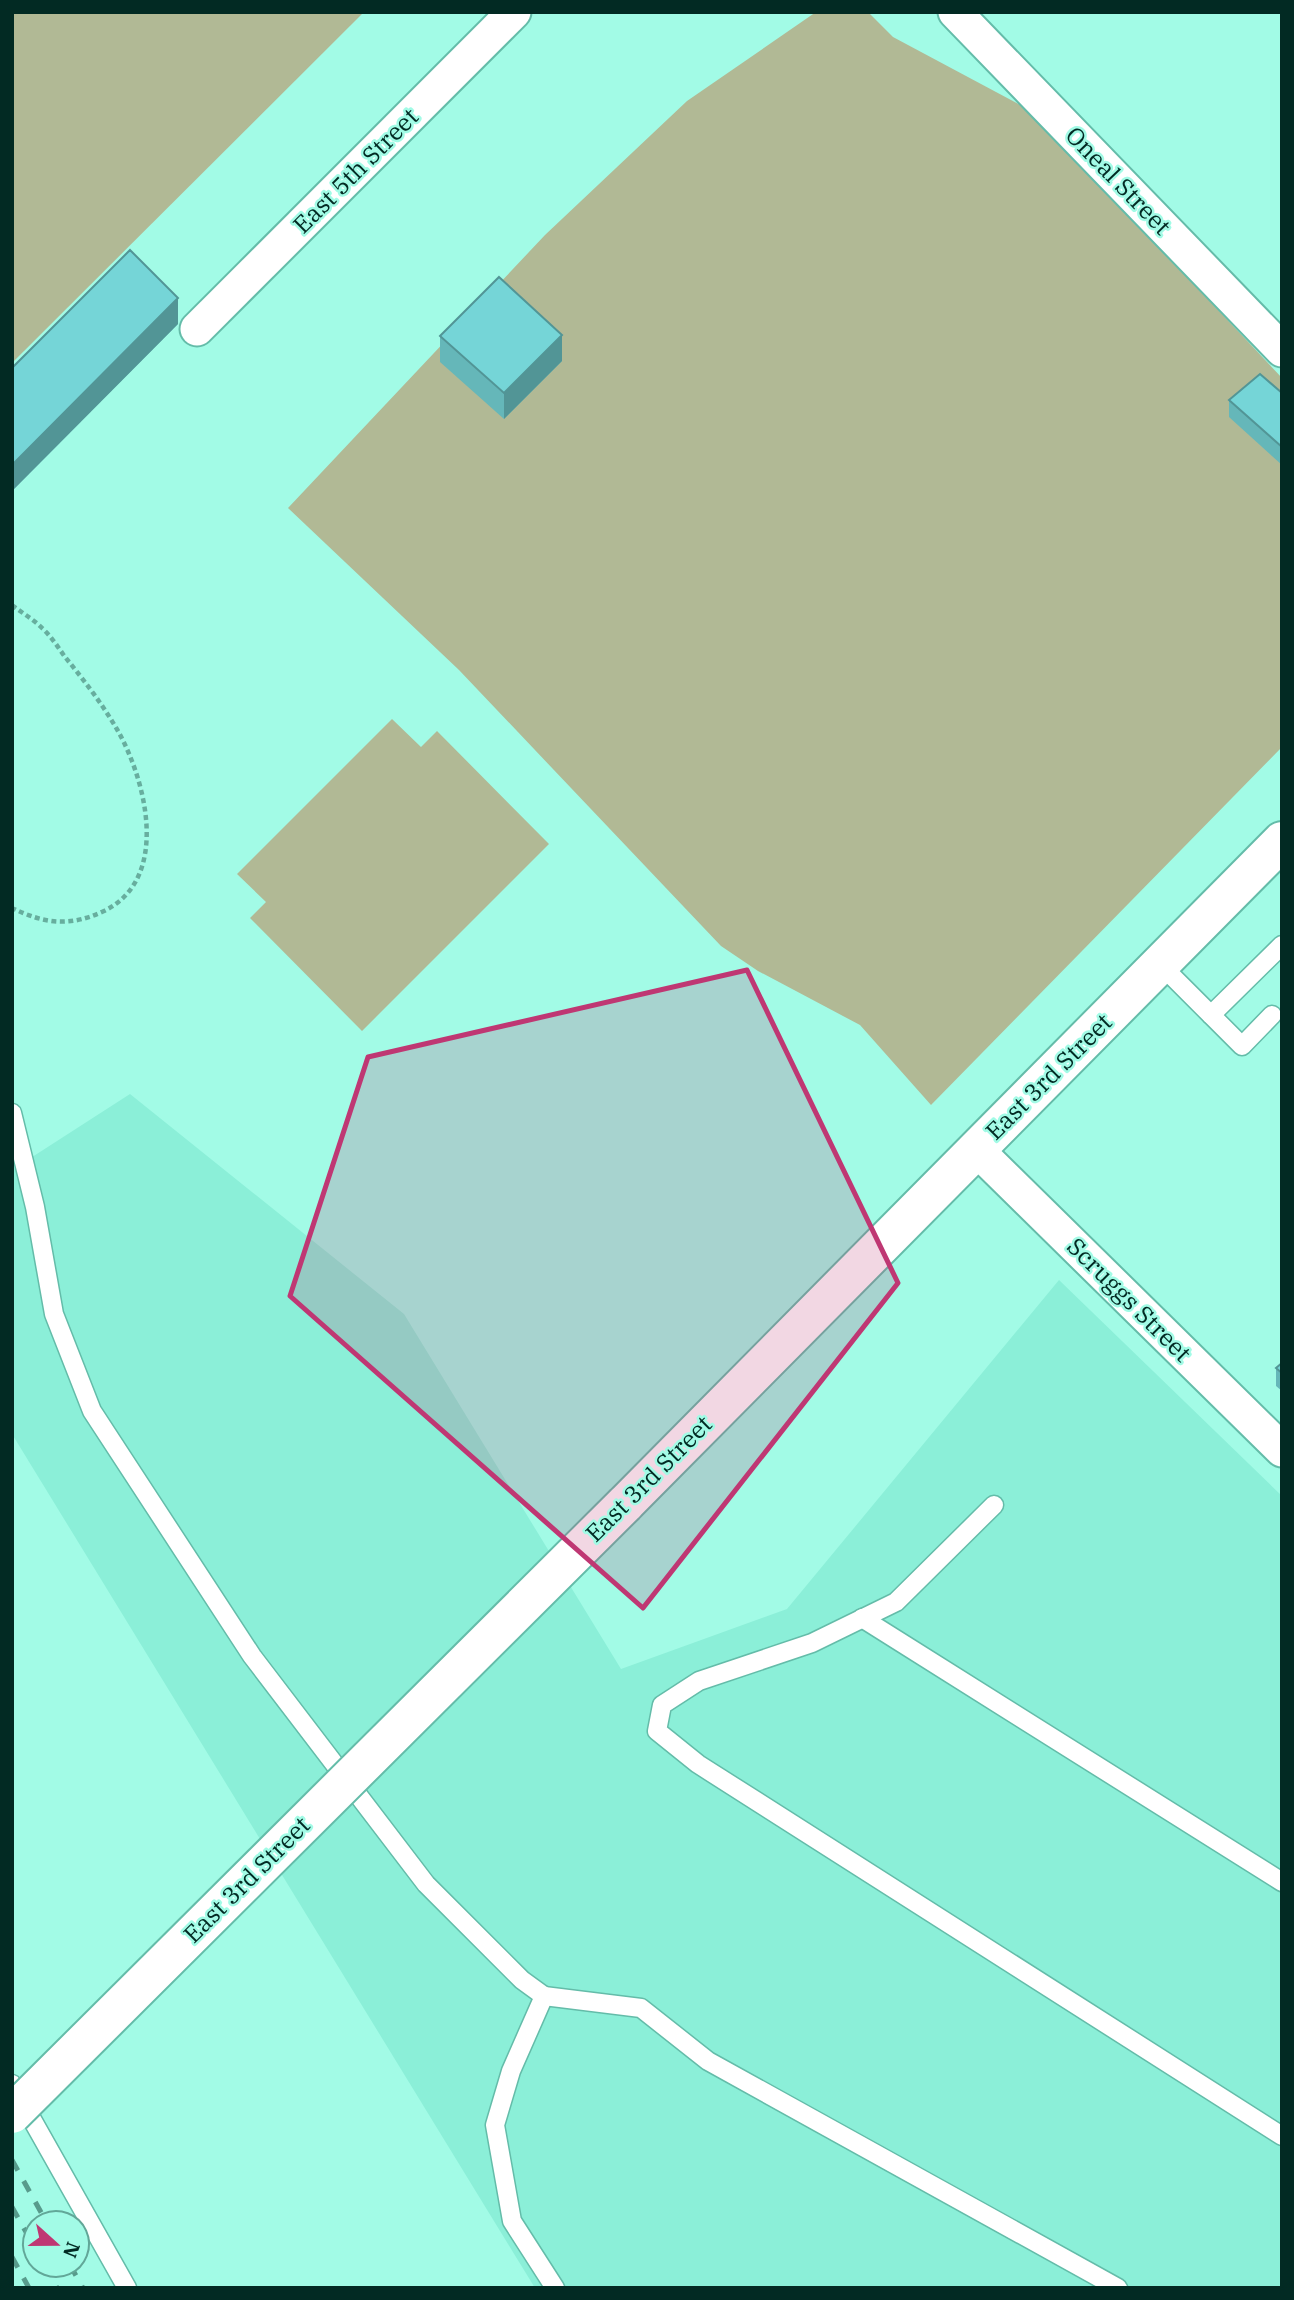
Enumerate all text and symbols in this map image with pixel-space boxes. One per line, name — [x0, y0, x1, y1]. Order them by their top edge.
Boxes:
street label: East 5th Street — [286, 101, 425, 240]
street label: Oneal Street — [1059, 119, 1178, 241]
street label: East 3rd Street — [978, 1006, 1119, 1147]
street label: Scruggs Street — [1061, 1230, 1199, 1368]
street label: East 3rd Street — [578, 1408, 719, 1549]
street label: East 3rd Street — [176, 1809, 317, 1950]
north arrow — [21, 2209, 91, 2279]
text: N — [58, 2239, 86, 2261]

